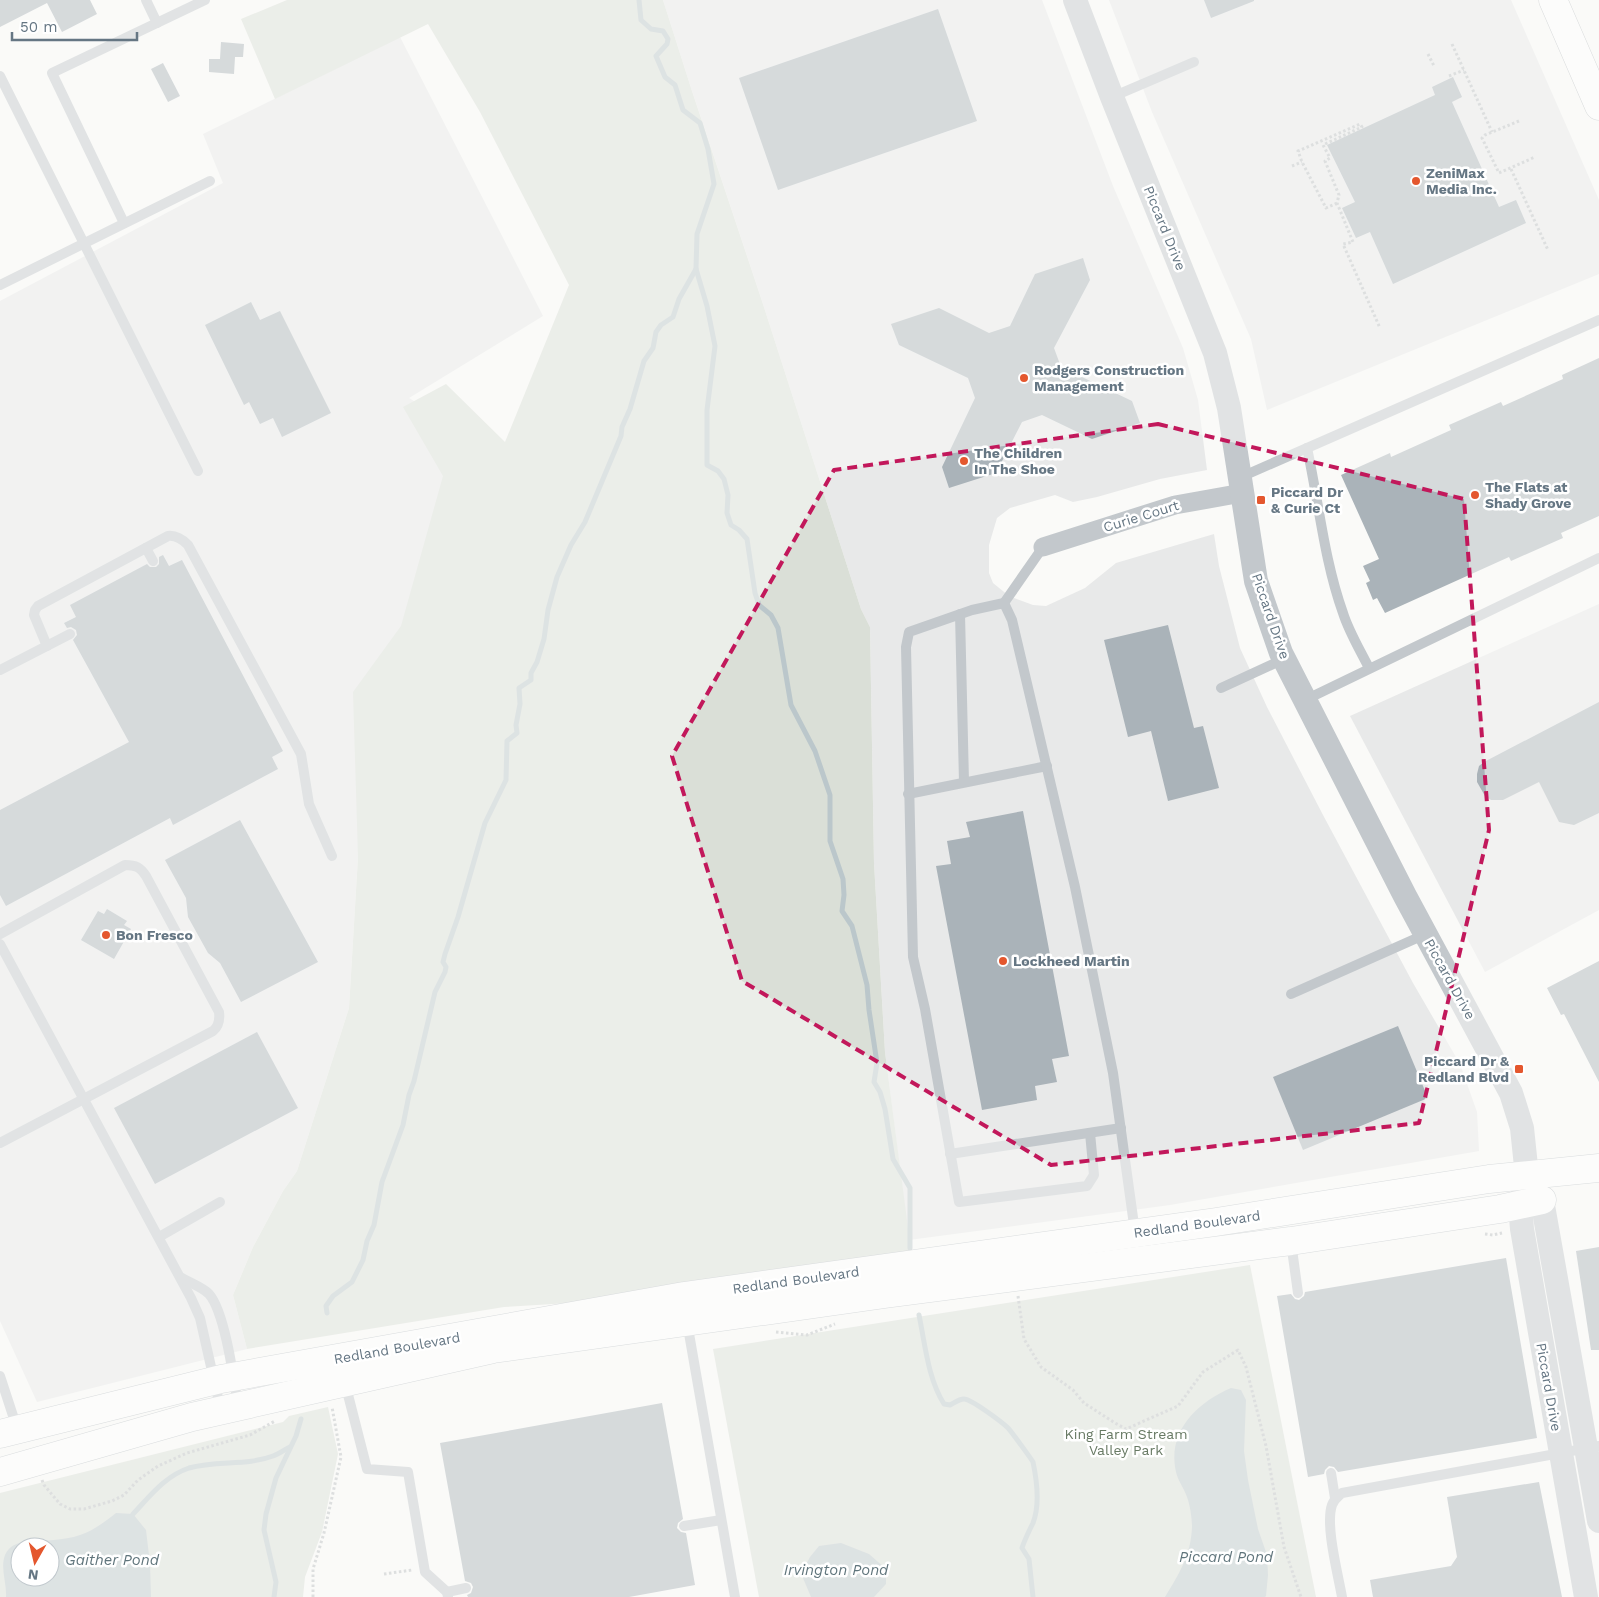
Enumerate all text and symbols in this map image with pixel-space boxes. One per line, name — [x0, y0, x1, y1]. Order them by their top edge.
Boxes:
scale bar — [12, 10, 138, 42]
text: 50 m — [20, 18, 57, 36]
place label: ZeniMax Media Inc. — [1426, 165, 1497, 197]
marker: ZeniMax Media Inc. — [1410, 175, 1422, 187]
street label: Piccard Drive — [1141, 183, 1189, 273]
place label: Rodgers Construction Management — [1034, 362, 1184, 394]
marker: Rodgers Construction Management — [1018, 372, 1030, 384]
place label: The Children In The Shoe — [974, 445, 1062, 477]
marker: The Children In The Shoe — [958, 455, 970, 467]
place label: The Flats at Shady Grove — [1485, 479, 1571, 511]
place label: Piccard Dr & Curie Ct — [1271, 484, 1343, 516]
marker: The Flats at Shady Grove — [1469, 489, 1481, 501]
marker: Piccard Dr & Curie Ct — [1255, 494, 1267, 506]
street label: Curie Court — [1101, 497, 1181, 535]
street label: Piccard Drive — [1249, 571, 1293, 661]
place label: Bon Fresco — [116, 927, 193, 943]
marker: Bon Fresco — [100, 929, 112, 941]
street label: Piccard Drive — [1421, 936, 1479, 1022]
place label: Lockheed Martin — [1013, 953, 1130, 969]
marker: Lockheed Martin — [997, 955, 1009, 967]
place label: Piccard Dr & Redland Blvd — [1418, 1053, 1509, 1085]
marker: Piccard Dr & Redland Blvd — [1513, 1063, 1525, 1075]
street label: Redland Boulevard — [1133, 1207, 1261, 1241]
street label: Redland Boulevard — [732, 1263, 860, 1297]
street label: Redland Boulevard — [333, 1329, 461, 1367]
street label: Piccard Drive — [1533, 1341, 1565, 1433]
park label: King Farm Stream Valley Park — [1064, 1426, 1188, 1458]
north arrow — [10, 1537, 60, 1587]
water label: Piccard Pond — [1179, 1548, 1274, 1566]
water label: Gaither Pond — [65, 1551, 160, 1569]
water label: Irvington Pond — [784, 1561, 889, 1579]
text: N — [27, 1566, 39, 1584]

